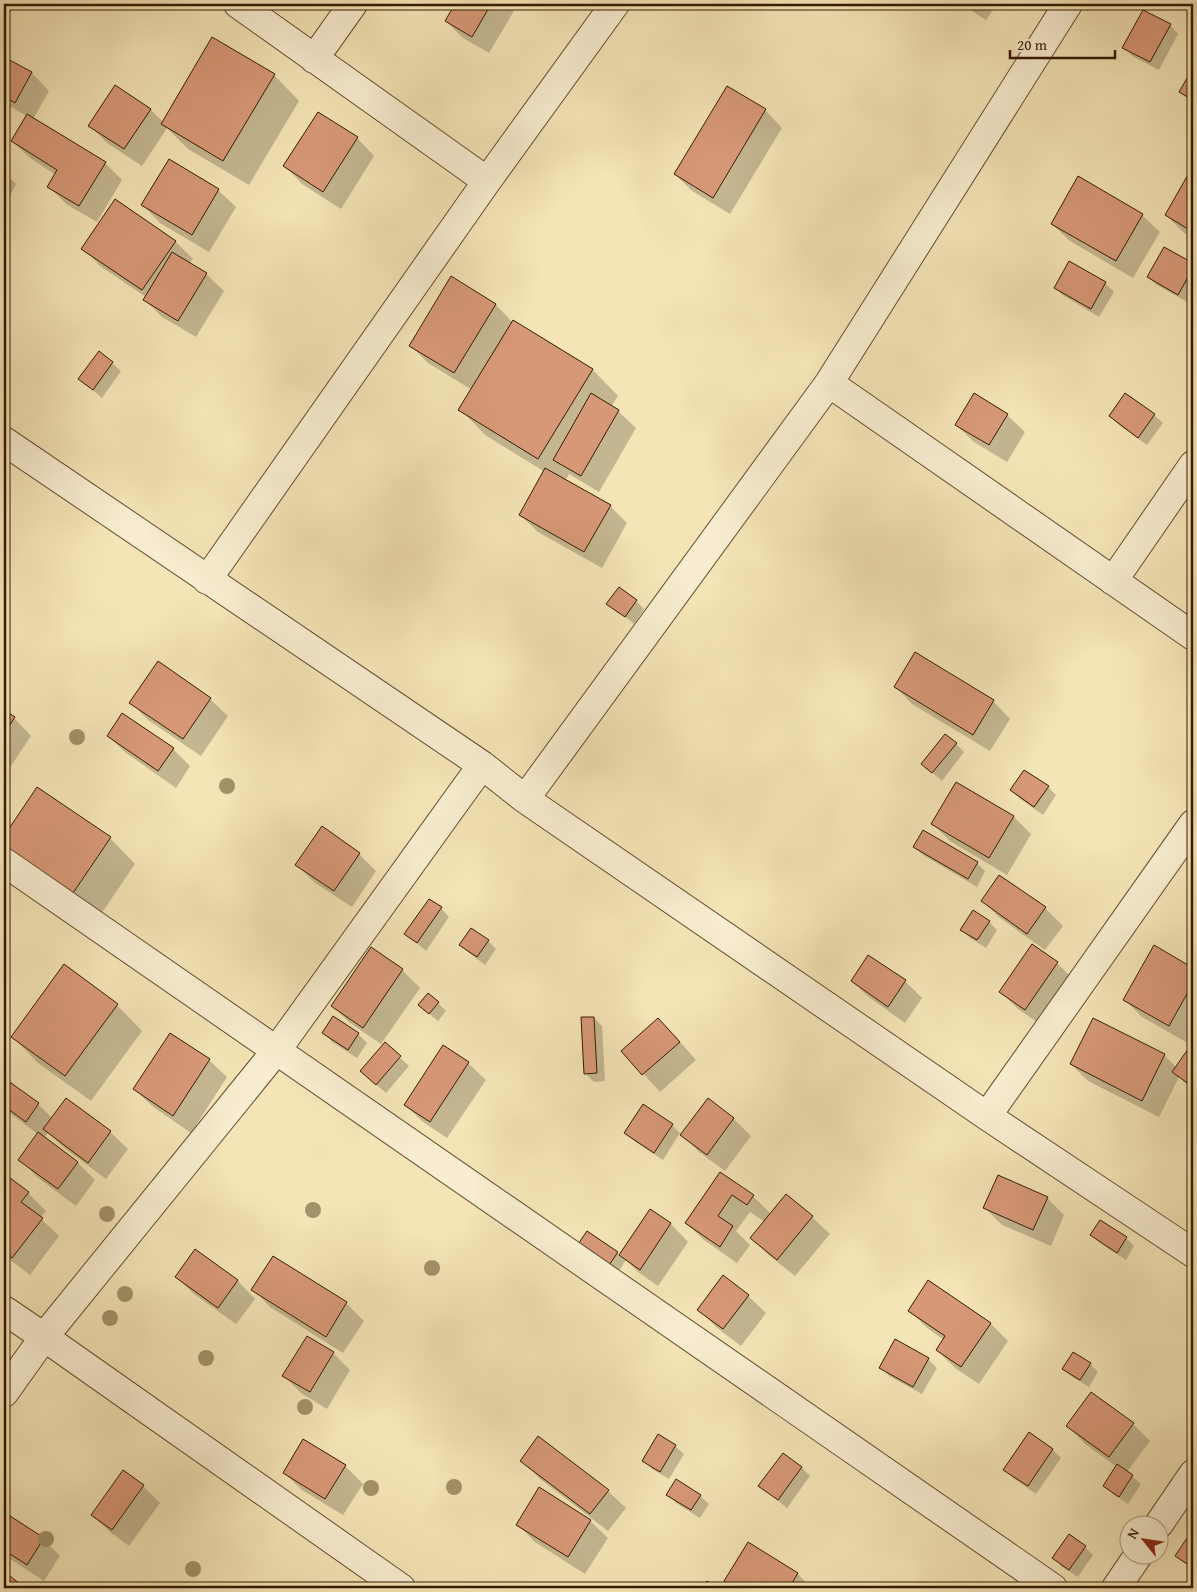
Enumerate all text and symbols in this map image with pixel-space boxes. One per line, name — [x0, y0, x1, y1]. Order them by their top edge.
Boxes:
scale bar — [1010, 28, 1114, 60]
text: 20 m — [1017, 34, 1048, 55]
north arrow — [1120, 1514, 1170, 1564]
text: N — [1122, 1524, 1144, 1543]

